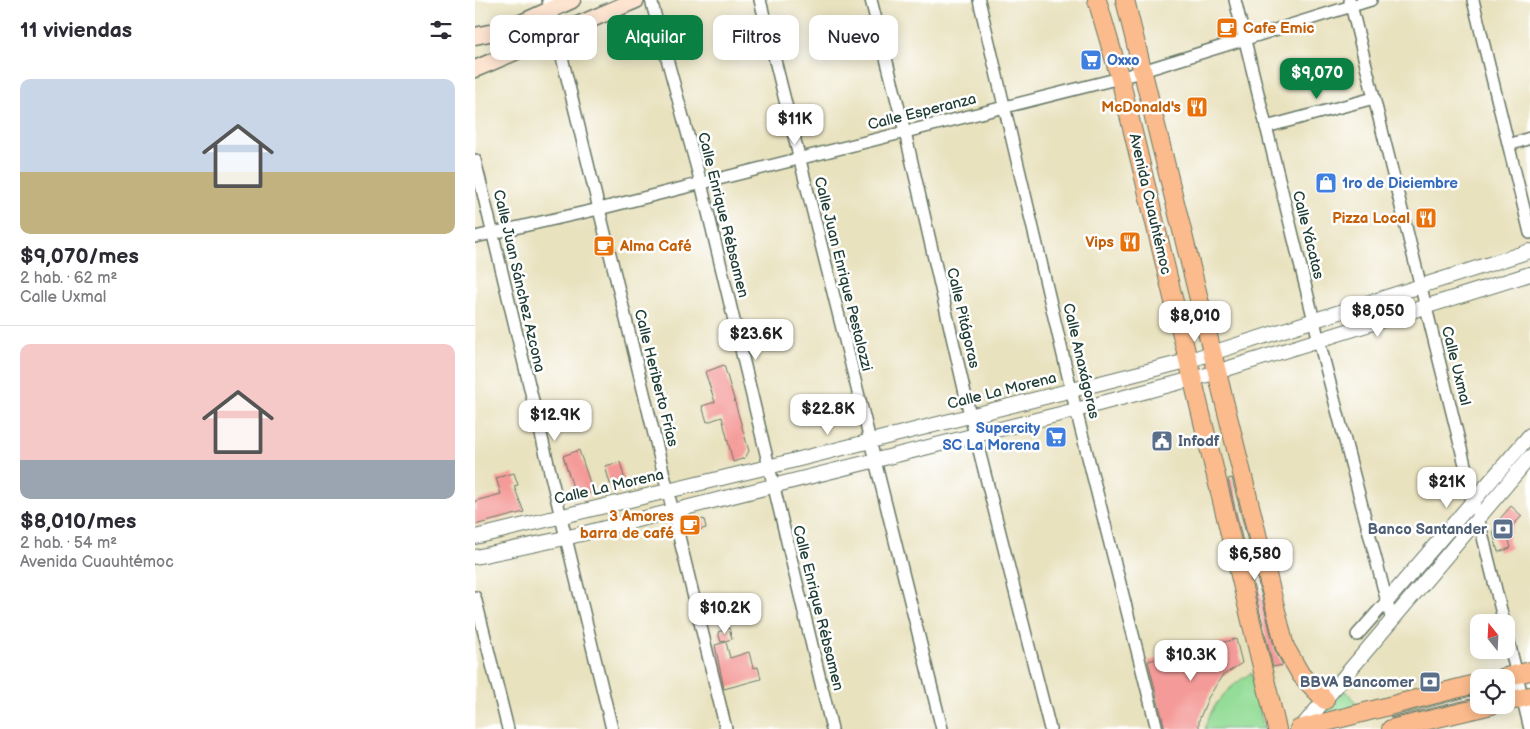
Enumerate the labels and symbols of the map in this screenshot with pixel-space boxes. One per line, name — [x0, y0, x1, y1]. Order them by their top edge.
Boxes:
cafe icon: Cafe Emic — [1215, 16, 1239, 40]
place label: Cafe Emic — [1243, 19, 1315, 38]
supermarket icon: Oxxo — [1079, 48, 1103, 72]
place label: Oxxo — [1107, 51, 1140, 70]
pin: $9,070 — [1276, 58, 1358, 100]
street label: Calle Esperanza — [866, 89, 978, 135]
restaurant icon: McDonald's — [1185, 95, 1209, 119]
place label: McDonald's — [1101, 98, 1181, 117]
pin: $11K — [765, 104, 825, 146]
street label: Calle Enrique Rébsamen — [693, 130, 753, 300]
street label: Avenida Cuauhtémoc — [1125, 132, 1175, 276]
shop icon: 1ro de Diciembre — [1314, 171, 1338, 195]
place label: 1ro de Diciembre — [1342, 174, 1458, 193]
street label: Calle Juan Enrique Pestalozzi — [810, 175, 876, 373]
street label: Calle Juan Sánchez Azcona — [489, 188, 549, 374]
street label: Calle Yácatas — [1288, 189, 1328, 282]
restaurant icon: Pizza Local — [1414, 206, 1438, 230]
place label: Pizza Local — [1332, 209, 1410, 228]
restaurant icon: Vips — [1118, 230, 1142, 254]
place label: Vips — [1085, 233, 1114, 252]
cafe icon: Alma Café — [592, 234, 616, 258]
place label: Alma Café — [619, 237, 692, 256]
street label: Calle Pitágoras — [942, 266, 984, 371]
pin: $8,050 — [1337, 296, 1419, 338]
pin: $8,010 — [1154, 300, 1236, 343]
street label: Calle Anaxágoras — [1058, 301, 1104, 421]
street label: Calle Heriberto Frías — [630, 307, 682, 449]
pin: $23.6K — [715, 318, 797, 361]
street label: Calle Uxmal — [1437, 324, 1475, 408]
street label: Calle La Morena — [945, 368, 1059, 414]
pin: $22.8K — [787, 394, 869, 436]
pin: $12.9K — [514, 400, 596, 442]
place label: Supercity SC La Morena — [942, 419, 1040, 455]
supermarket icon: Supercity SC La Morena — [1044, 425, 1068, 449]
public building icon: Infodf — [1150, 429, 1174, 453]
place label: Infodf — [1178, 432, 1220, 451]
street label: Calle La Morena — [552, 465, 666, 509]
pin: $21K — [1417, 466, 1477, 509]
place label: 3 Amores barra de café — [580, 507, 674, 543]
cafe icon: 3 Amores barra de café — [678, 513, 702, 537]
bank icon: Banco Santander — [1491, 517, 1515, 541]
place label: Banco Santander — [1367, 520, 1488, 539]
street label: Calle Enrique Rébsamen — [788, 523, 848, 693]
pin: $6,580 — [1214, 538, 1296, 581]
pin: $10.2K — [684, 592, 766, 635]
north arrow — [1470, 614, 1515, 659]
pin: $10.3K — [1150, 640, 1232, 682]
bank icon: BBVA Bancomer — [1418, 670, 1442, 694]
place label: BBVA Bancomer — [1300, 673, 1415, 692]

